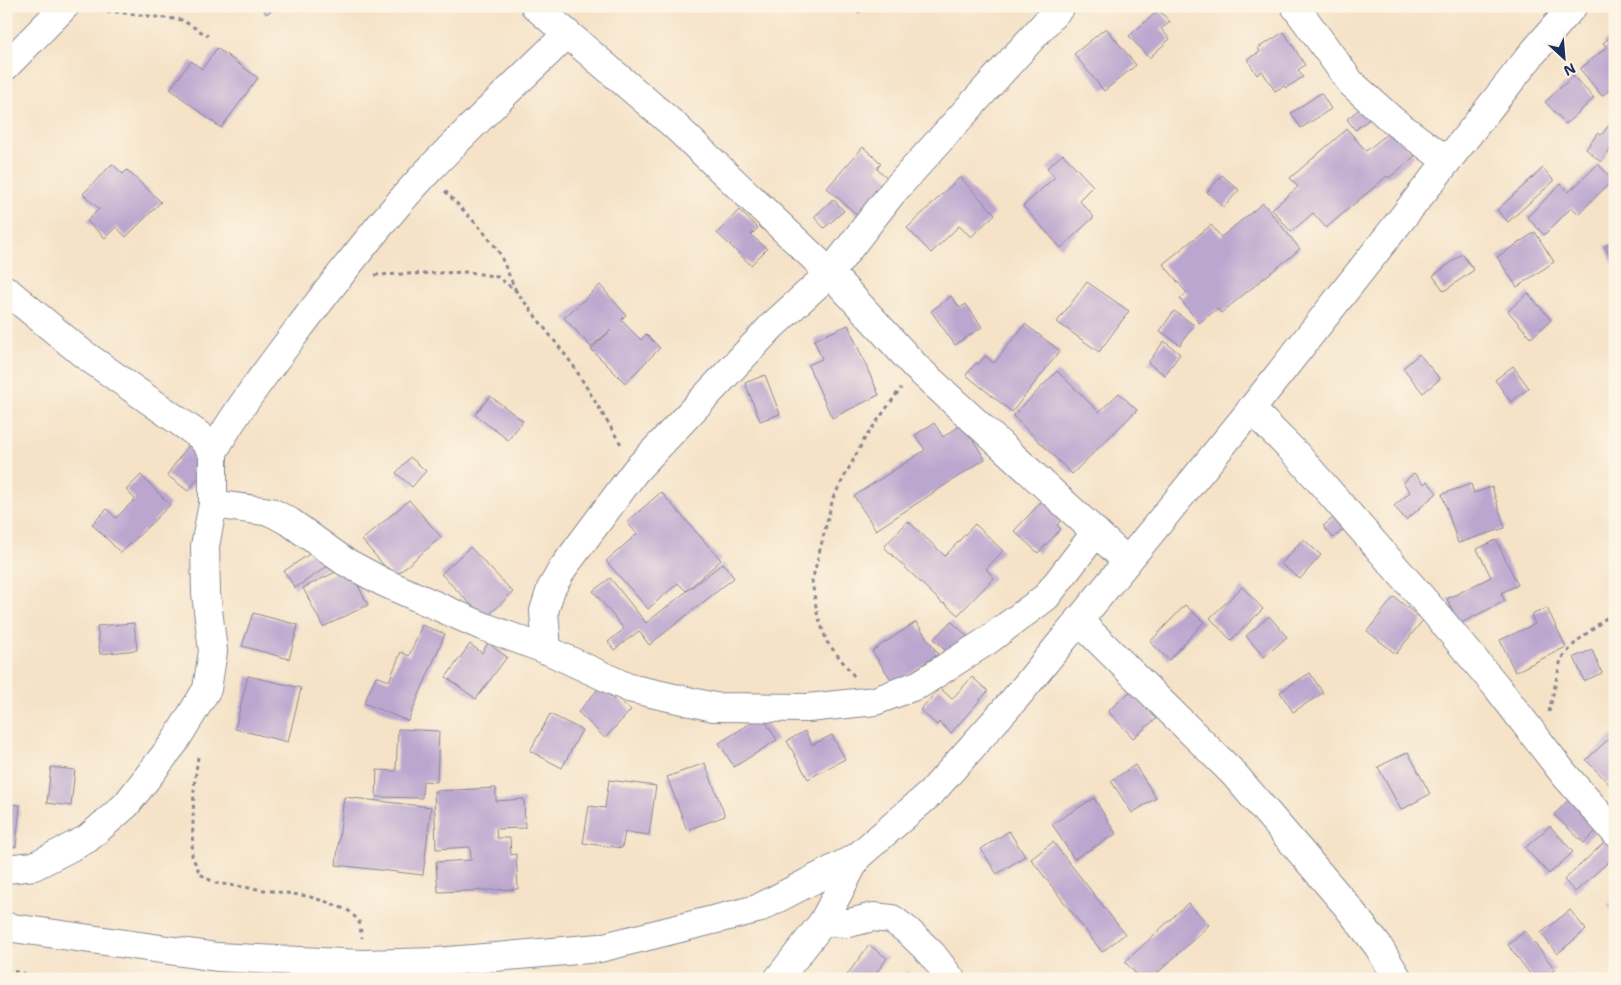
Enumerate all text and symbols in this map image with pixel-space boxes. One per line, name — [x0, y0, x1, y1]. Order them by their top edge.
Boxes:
north arrow — [1538, 32, 1588, 82]
text: N — [1561, 59, 1579, 80]

